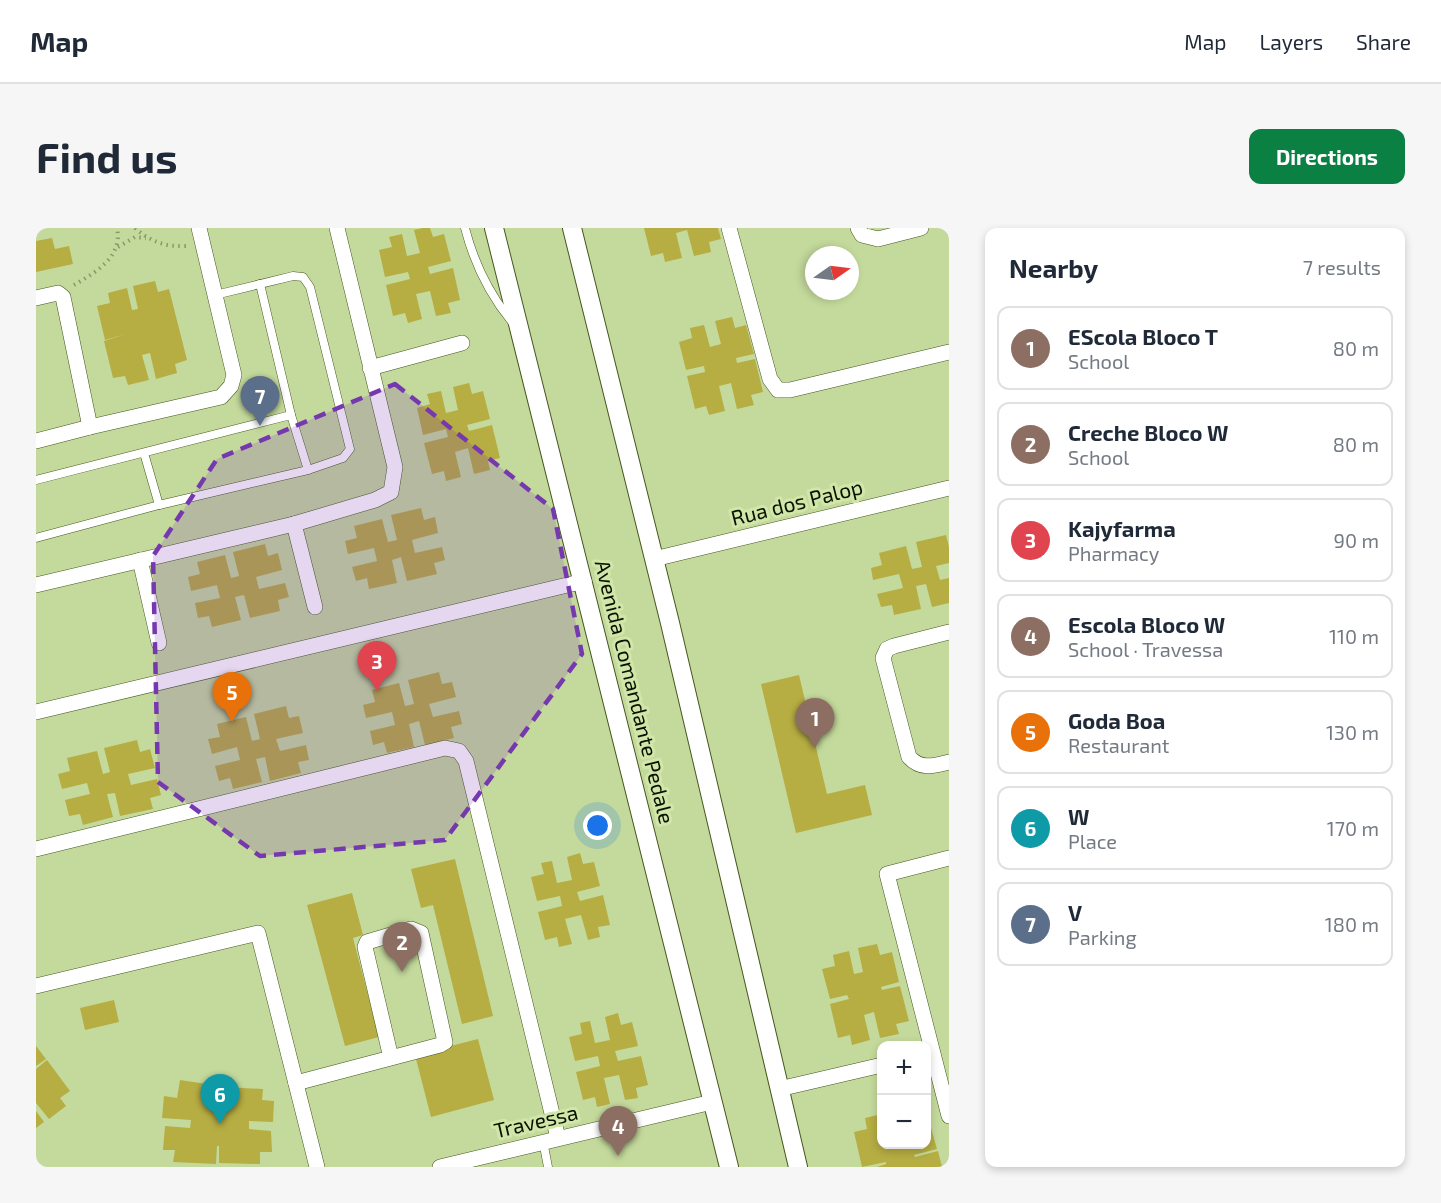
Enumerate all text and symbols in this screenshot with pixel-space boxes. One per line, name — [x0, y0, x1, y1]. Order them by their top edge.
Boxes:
text: Map — [30, 24, 88, 58]
text: Map — [1184, 29, 1226, 54]
text: Layers — [1259, 29, 1323, 54]
text: Share — [1356, 29, 1411, 54]
button: Directions — [1249, 129, 1405, 184]
text: Find us — [36, 131, 178, 181]
north arrow — [805, 246, 859, 300]
text: Nearby — [1009, 252, 1098, 283]
text: 7 results — [1303, 255, 1381, 279]
text: EScola Bloco T — [1068, 323, 1218, 349]
text: 1 — [1026, 336, 1035, 360]
text: 80 m — [1333, 336, 1379, 360]
text: School — [1068, 349, 1129, 373]
pin: 7 — [240, 376, 280, 426]
text: Creche Bloco W — [1068, 419, 1229, 445]
text: 2 — [1025, 432, 1036, 456]
text: 80 m — [1333, 432, 1379, 456]
text: School — [1068, 445, 1129, 469]
street label: Rua dos Palop — [728, 473, 865, 530]
text: Kajyfarma — [1068, 515, 1176, 541]
text: 3 — [1025, 528, 1036, 552]
text: 90 m — [1334, 528, 1379, 552]
text: Pharmacy — [1068, 541, 1159, 565]
street label: Avenida Comandante Pedale — [591, 557, 680, 826]
text: Escola Bloco W — [1068, 611, 1225, 637]
text: 4 — [1024, 624, 1037, 648]
text: 110 m — [1329, 624, 1379, 648]
text: School · Travessa — [1068, 637, 1223, 661]
pin: 3 — [358, 642, 396, 691]
pin: 5 — [212, 672, 252, 722]
pin: 1 — [796, 698, 834, 748]
text: Goda Boa — [1068, 707, 1165, 733]
text: 5 — [1025, 720, 1036, 744]
text: 130 m — [1326, 720, 1379, 744]
text: Restaurant — [1068, 733, 1169, 757]
text: W — [1068, 803, 1089, 829]
your location — [583, 811, 612, 840]
text: 6 — [1025, 816, 1036, 840]
text: 170 m — [1327, 816, 1379, 840]
text: Place — [1068, 829, 1117, 853]
text: V — [1068, 899, 1082, 925]
text: 7 — [1025, 912, 1036, 936]
text: 180 m — [1325, 912, 1379, 936]
pin: 2 — [382, 922, 422, 972]
text: Parking — [1068, 925, 1137, 949]
map controls — [877, 1041, 931, 1149]
button: + — [877, 1041, 931, 1095]
pin: 6 — [200, 1074, 240, 1124]
button: − — [877, 1095, 931, 1149]
street label: Travessa — [491, 1099, 580, 1142]
pin: 4 — [598, 1106, 638, 1156]

